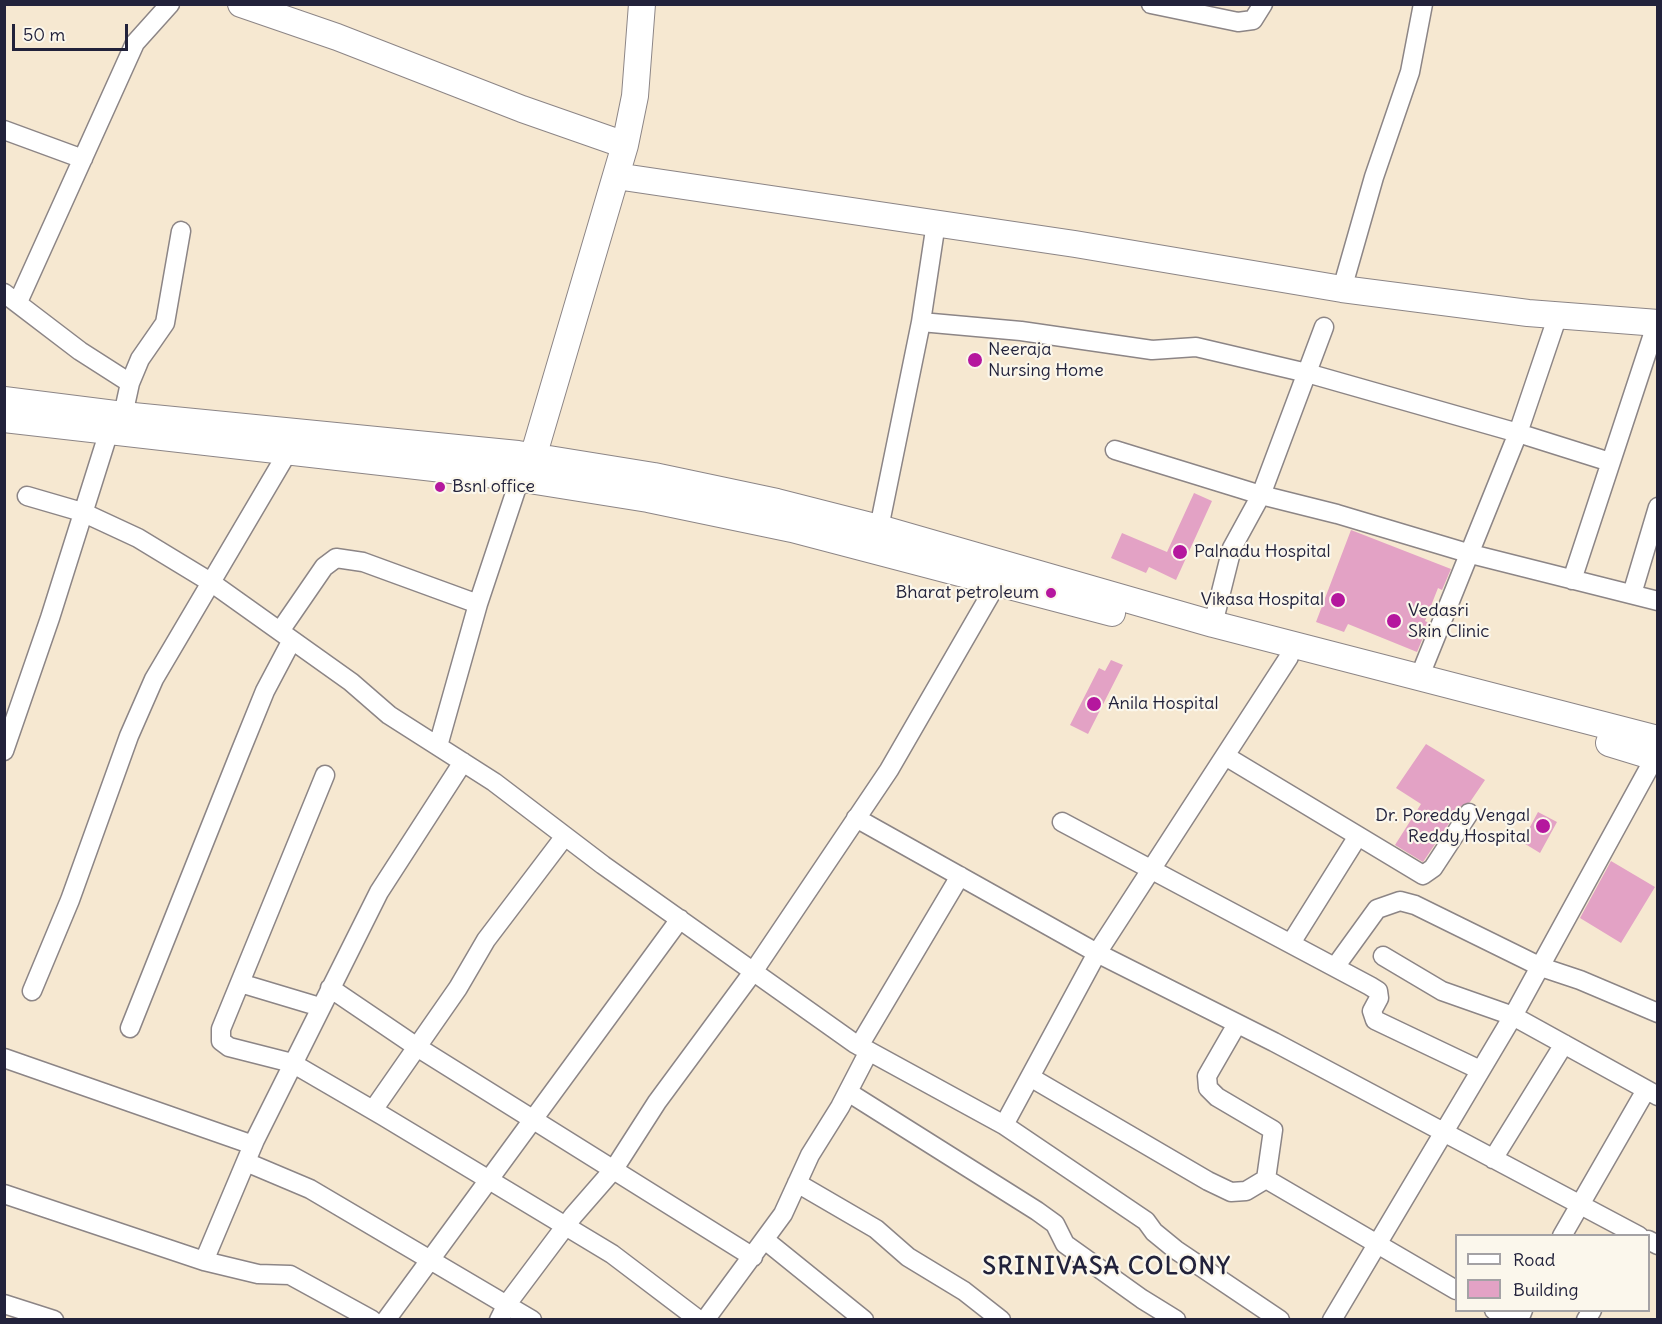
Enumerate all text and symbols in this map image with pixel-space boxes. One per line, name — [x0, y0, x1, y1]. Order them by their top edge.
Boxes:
scale bar — [15, 12, 130, 50]
text: 50 m — [23, 23, 65, 46]
place label: Neeraja Nursing Home — [988, 339, 1104, 382]
marker: Neeraja Nursing Home — [966, 351, 984, 369]
place label: Bsnl office — [452, 476, 535, 498]
marker: Bsnl office — [433, 480, 447, 494]
place label: Palnadu Hospital — [1194, 541, 1331, 563]
marker: Palnadu Hospital — [1171, 543, 1189, 561]
place label: Bharat petroleum — [895, 582, 1039, 604]
marker: Bharat petroleum — [1044, 586, 1058, 600]
place label: Vikasa Hospital — [1201, 589, 1324, 611]
marker: Vikasa Hospital — [1329, 591, 1347, 609]
place label: Vedasri Skin Clinic — [1408, 600, 1489, 642]
marker: Vedasri Skin Clinic — [1385, 612, 1403, 630]
place label: Anila Hospital — [1108, 693, 1219, 715]
marker: Anila Hospital — [1085, 695, 1103, 713]
place label: Dr. Poreddy Vengal Reddy Hospital — [1375, 805, 1530, 848]
marker: Dr. Poreddy Vengal Reddy Hospital — [1534, 817, 1552, 835]
legend — [1455, 1234, 1650, 1312]
text: Road — [1513, 1248, 1555, 1271]
district label: SRINIVASA COLONY — [983, 1253, 1231, 1281]
text: Building — [1513, 1278, 1578, 1301]

